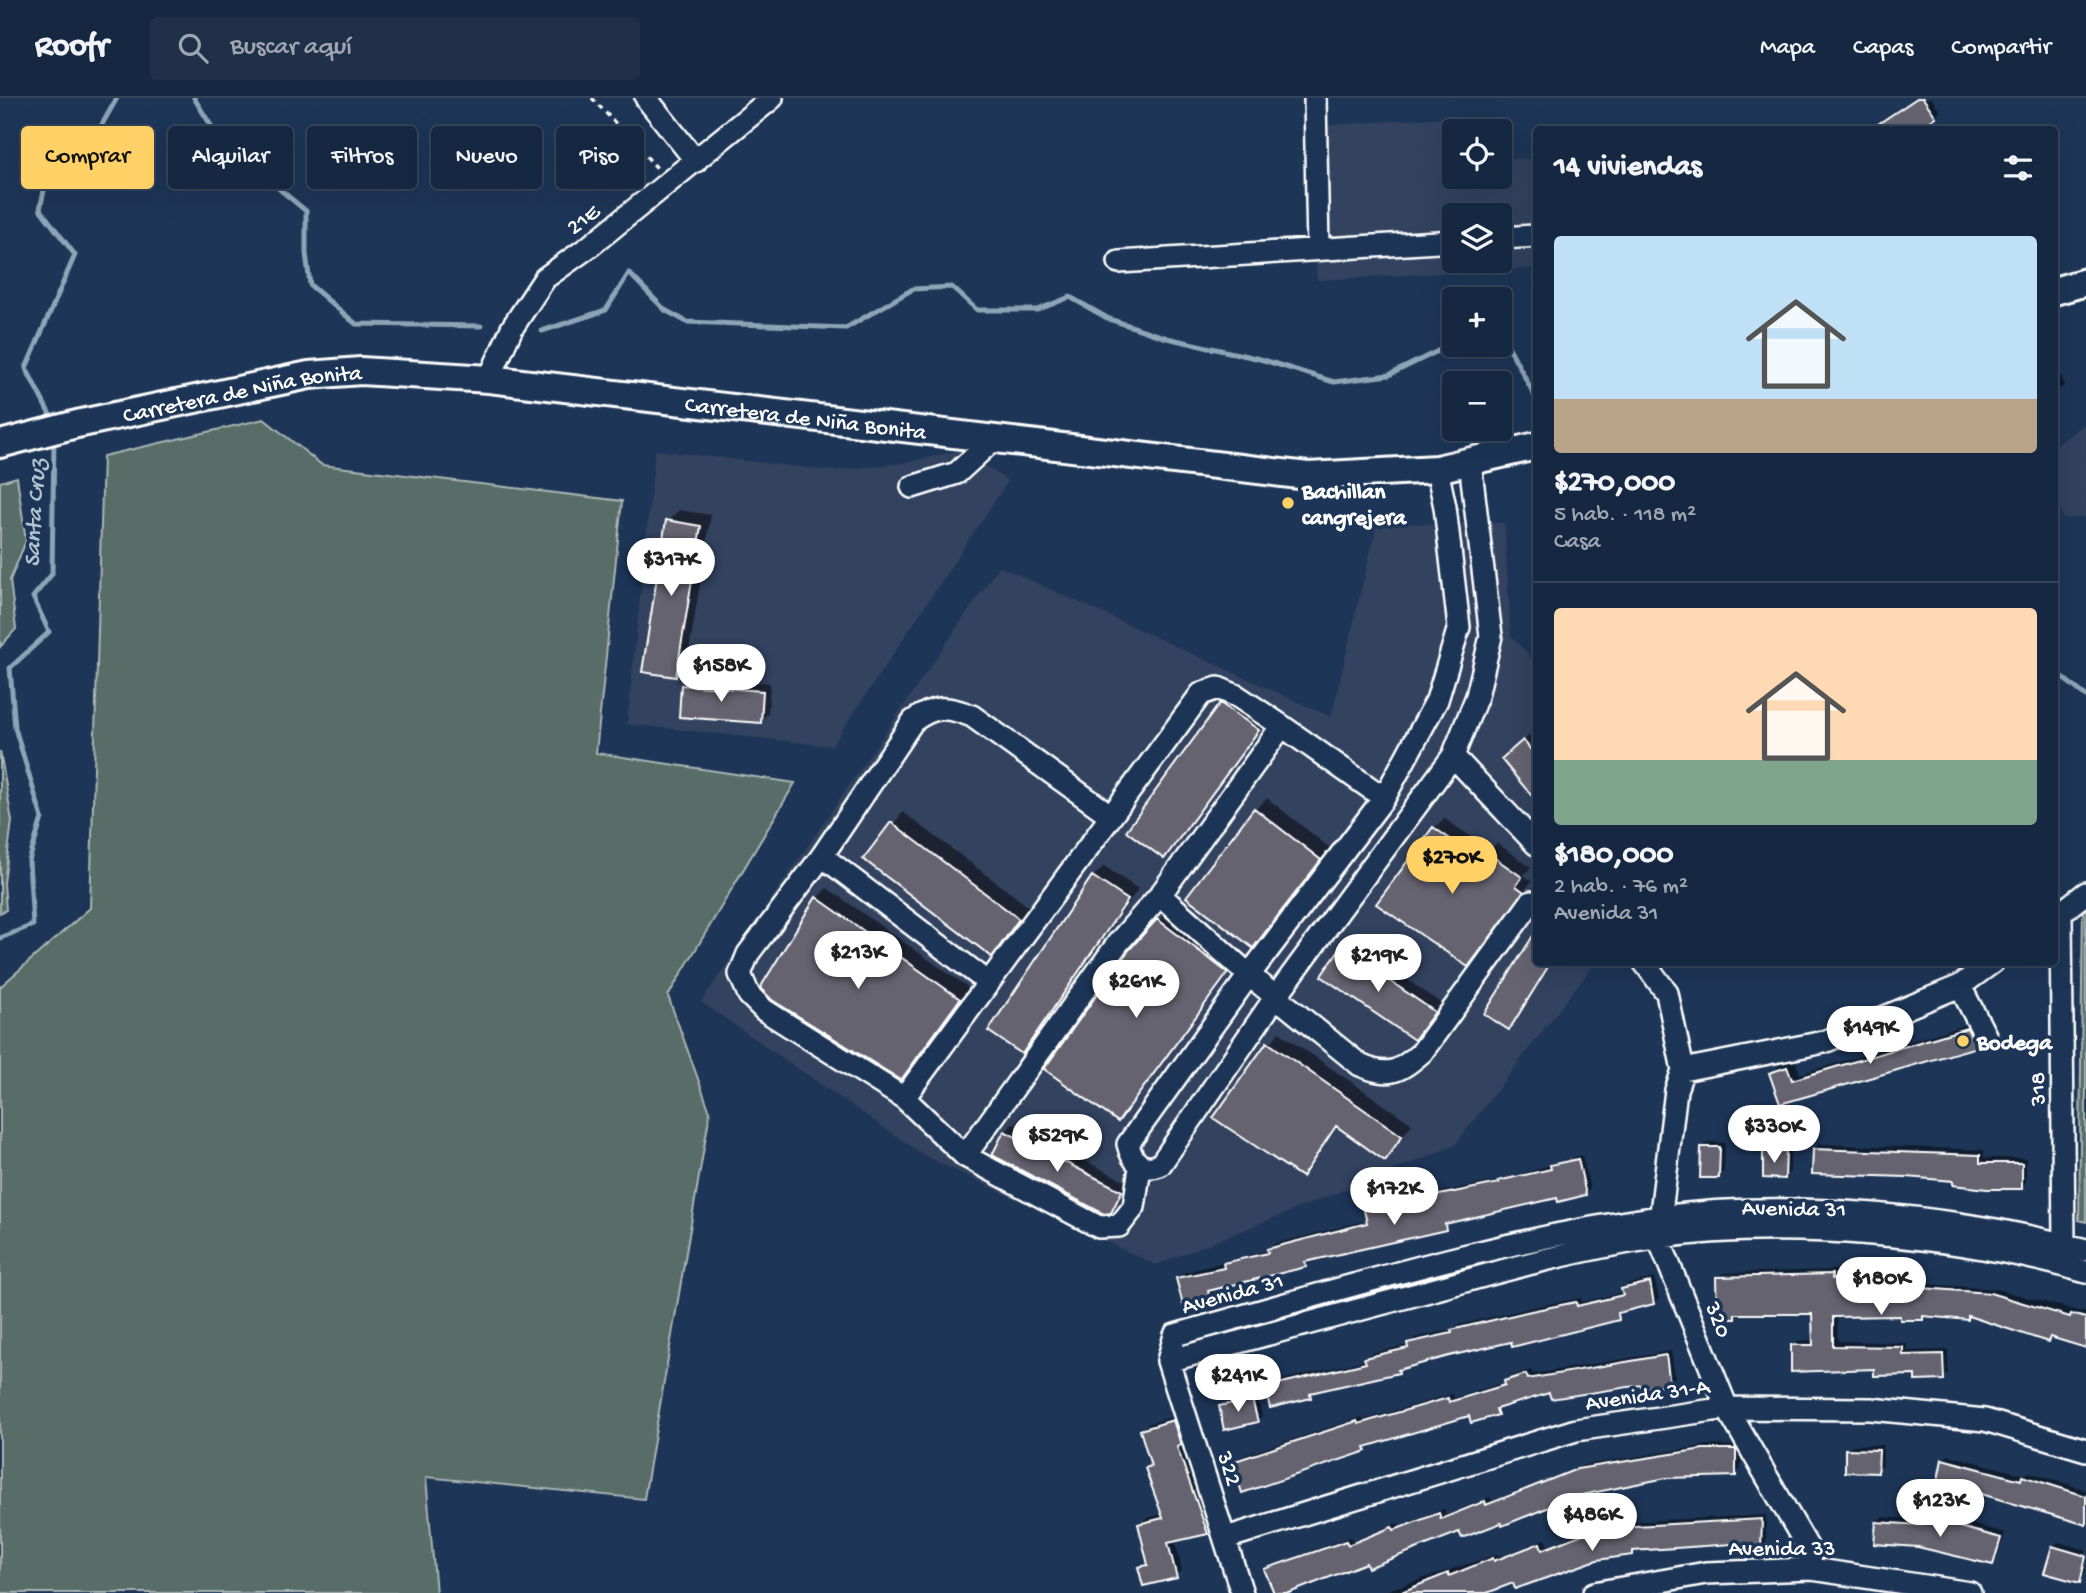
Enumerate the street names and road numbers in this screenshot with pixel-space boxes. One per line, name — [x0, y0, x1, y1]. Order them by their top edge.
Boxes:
street label: 21E — [562, 198, 608, 242]
street label: Carretera de Niña Bonita — [121, 361, 364, 431]
street label: Carretera de Niña Bonita — [683, 392, 929, 448]
street label: 318 — [2026, 1072, 2053, 1107]
street label: Avenida 31 — [1742, 1196, 1846, 1225]
street label: Avenida 31 — [1179, 1269, 1287, 1322]
street label: 320 — [1697, 1298, 1736, 1342]
street label: Avenida 31-A — [1584, 1374, 1713, 1419]
street label: 322 — [1209, 1448, 1246, 1490]
street label: Avenida 33 — [1728, 1537, 1836, 1564]

